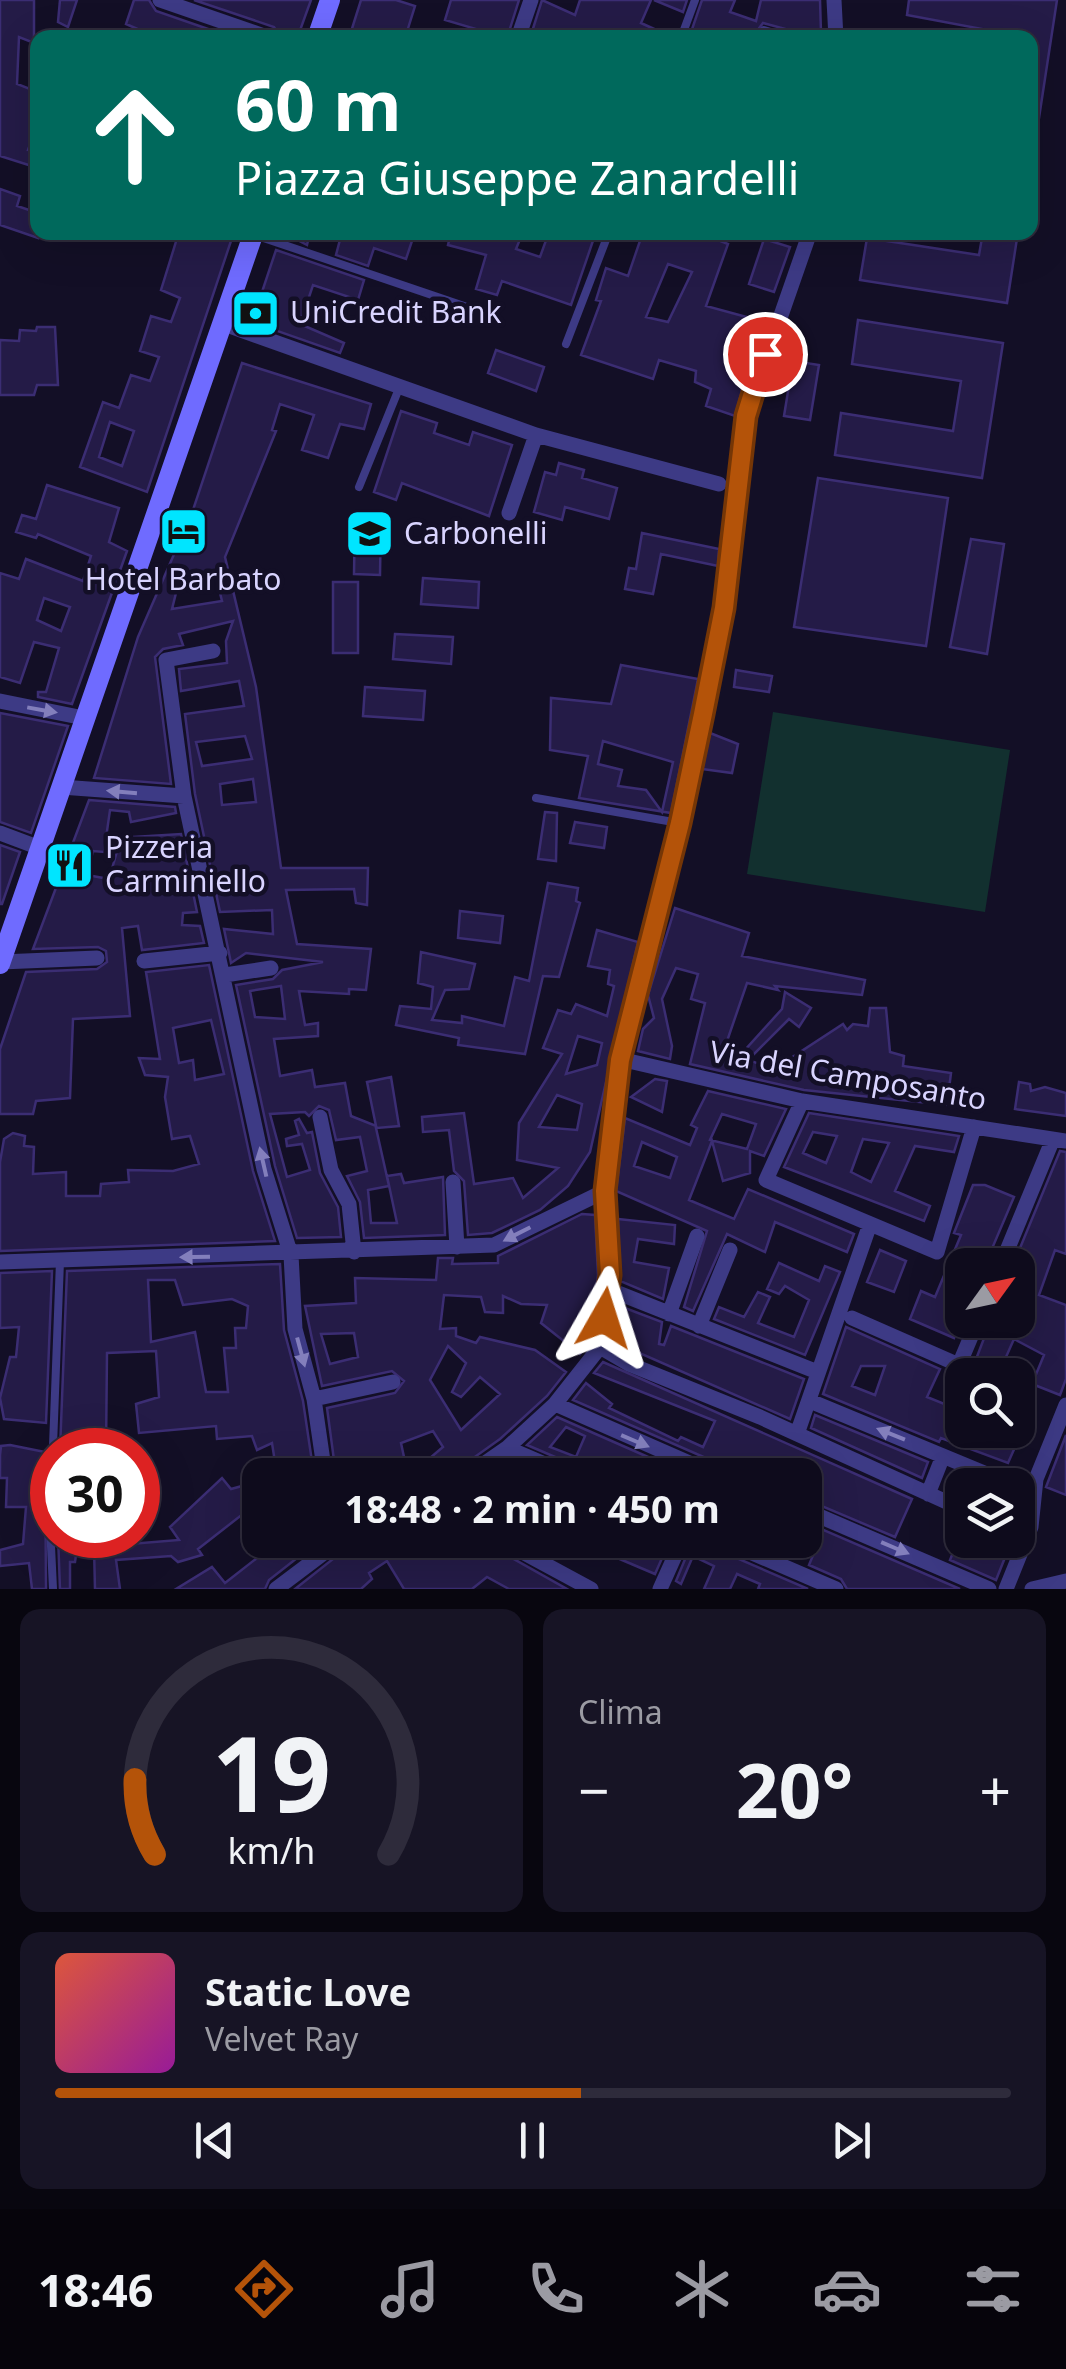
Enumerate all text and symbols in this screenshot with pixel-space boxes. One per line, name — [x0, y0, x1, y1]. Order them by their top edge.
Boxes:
text: 60 m — [235, 56, 402, 152]
icon: ahead — [70, 70, 200, 200]
text: Piazza Giuseppe Zanardelli — [235, 147, 799, 208]
bank icon: UniCredit Bank — [229, 287, 281, 339]
place label: UniCredit Bank — [290, 291, 502, 332]
pin — [723, 312, 808, 397]
icon: arrive — [738, 327, 793, 382]
hotel icon: Hotel Barbato — [157, 505, 209, 557]
school or university icon: Carbonelli — [343, 508, 395, 560]
place label: Carbonelli — [404, 512, 547, 553]
place label: Hotel Barbato — [85, 558, 281, 599]
one-way arrow — [27, 703, 58, 718]
one-way arrow — [106, 784, 138, 800]
place label: Pizzeria Carminiello — [105, 826, 266, 901]
restaurant icon: Pizzeria Carminiello — [44, 839, 96, 891]
street label: Via del Camposanto — [707, 1030, 990, 1119]
one-way arrow — [255, 1146, 270, 1177]
one-way arrow — [503, 1225, 532, 1242]
north arrow — [945, 1248, 1035, 1338]
map controls — [945, 1248, 1035, 1558]
one-way arrow — [179, 1250, 211, 1266]
position arrow — [552, 1266, 656, 1370]
one-way arrow — [293, 1337, 309, 1368]
button: search — [945, 1358, 1035, 1448]
one-way arrow — [875, 1426, 905, 1442]
speed limit sign: 30 — [30, 1428, 160, 1558]
one-way arrow — [620, 1434, 650, 1450]
button: layers — [945, 1468, 1035, 1558]
text: 18:48 · 2 min · 450 m — [344, 1482, 720, 1534]
one-way arrow — [880, 1540, 910, 1556]
text: Clima — [578, 1690, 663, 1733]
text: 19 — [212, 1701, 331, 1842]
text: 20° — [736, 1738, 853, 1840]
text: − — [578, 1752, 609, 1827]
text: + — [980, 1752, 1011, 1827]
text: km/h — [228, 1826, 315, 1874]
text: Static Love — [205, 1965, 411, 2017]
text: Velvet Ray — [205, 2017, 358, 2060]
icon: previous — [187, 2113, 242, 2168]
icon: pause — [505, 2113, 560, 2168]
icon: next — [824, 2113, 879, 2168]
icon: directions — [229, 2254, 299, 2324]
icon: music — [375, 2254, 445, 2324]
icon: phone — [521, 2254, 591, 2324]
icon: climate — [667, 2254, 737, 2324]
icon: car — [812, 2254, 882, 2324]
icon: filters — [958, 2254, 1028, 2324]
text: 18:46 — [38, 2259, 153, 2320]

